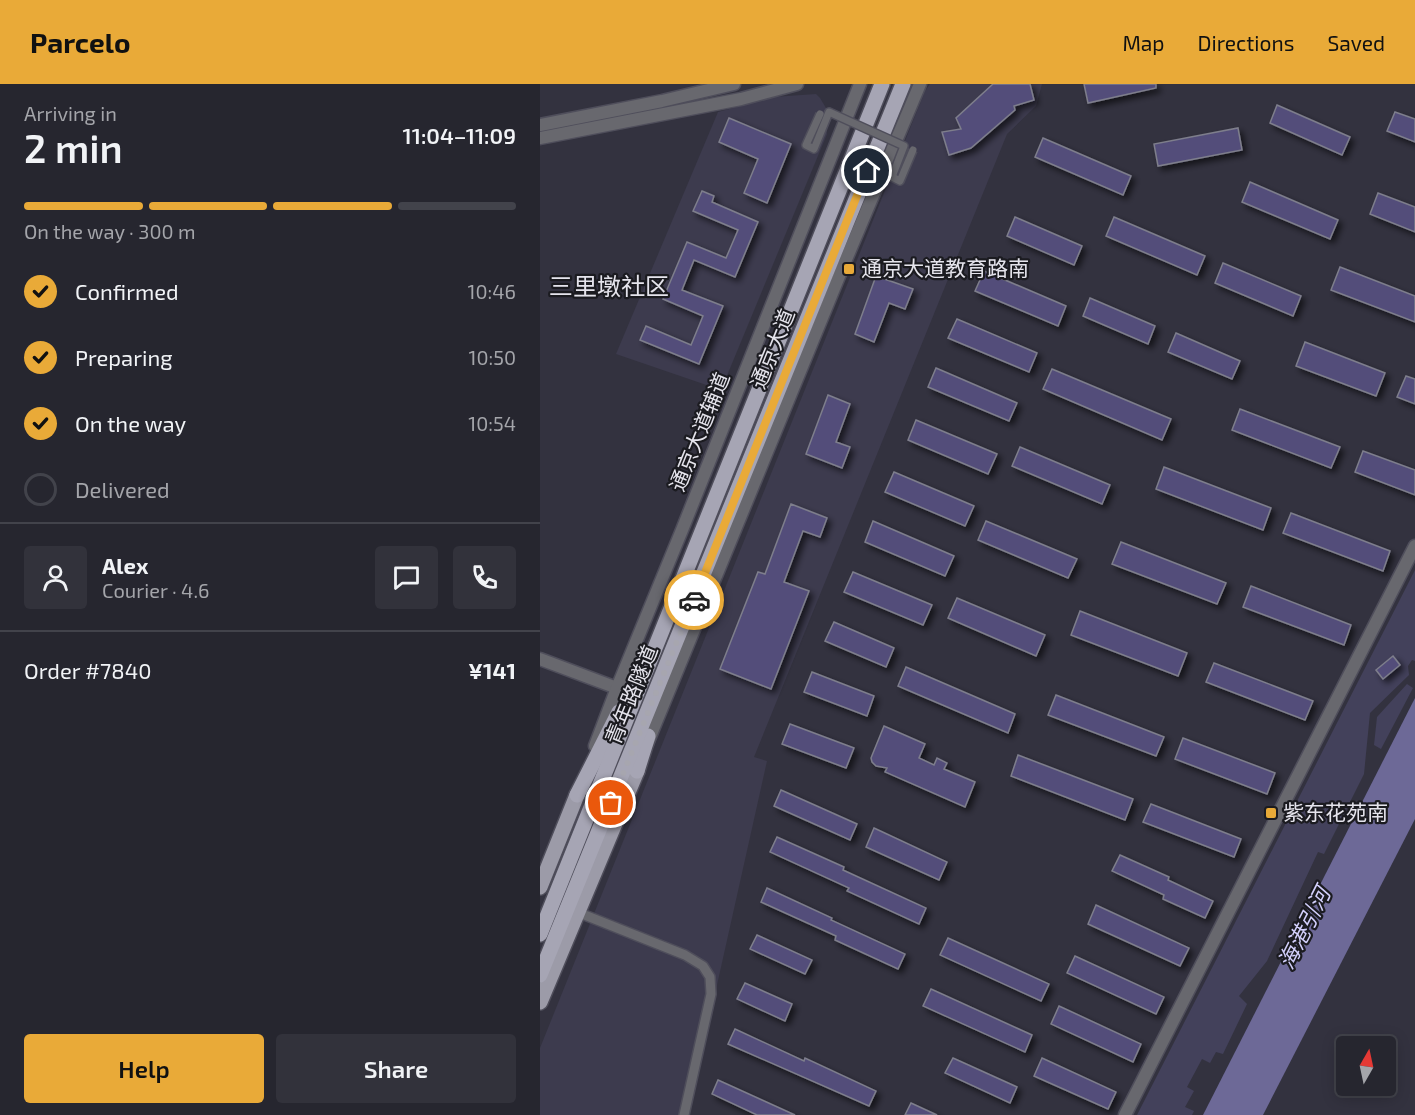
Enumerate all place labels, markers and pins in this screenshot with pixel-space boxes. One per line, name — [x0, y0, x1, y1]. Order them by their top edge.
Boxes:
pin — [841, 145, 892, 196]
place label: 通京大道教育路南 — [861, 255, 1029, 280]
marker: 通京大道教育路南 — [842, 262, 856, 276]
pin — [585, 777, 636, 828]
place label: 紫东花苑南 — [1283, 799, 1388, 824]
marker: 紫东花苑南 — [1264, 806, 1278, 820]

